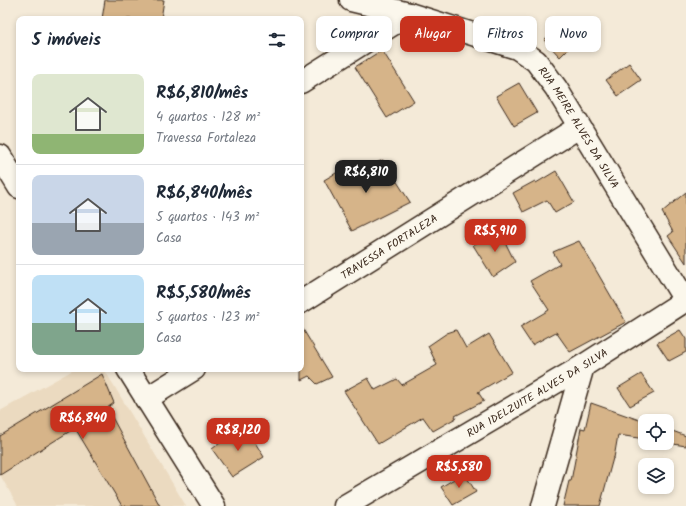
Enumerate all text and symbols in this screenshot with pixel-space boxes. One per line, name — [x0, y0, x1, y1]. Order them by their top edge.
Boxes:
chip: Comprar — [316, 16, 392, 52]
chip: Alugar — [400, 16, 465, 52]
chip: Filtros — [473, 16, 537, 52]
chip: Novo — [545, 16, 601, 52]
text: 5 imóveis — [32, 27, 101, 54]
icon: filters — [266, 29, 288, 51]
street label: RUA MEIRE ALVES DA SILVA — [533, 63, 623, 193]
text: R$6,810/mês — [156, 80, 248, 107]
icon: home — [64, 90, 112, 138]
text: 4 quartos · 128 m² — [156, 107, 260, 128]
text: Travessa Fortaleza — [156, 128, 256, 149]
pin: R$6,810 — [329, 160, 403, 194]
text: R$6,810 — [344, 162, 388, 183]
text: R$6,840/mês — [156, 180, 252, 207]
icon: home — [64, 191, 112, 239]
text: 5 quartos · 143 m² — [156, 207, 259, 228]
street label: TRAVESSA FORTALEZA — [337, 210, 442, 285]
pin: R$5,910 — [458, 219, 532, 253]
text: R$5,910 — [474, 221, 516, 242]
text: Casa — [156, 228, 182, 249]
text: R$5,580/mês — [156, 280, 251, 307]
icon: home — [64, 291, 112, 339]
text: 5 quartos · 123 m² — [156, 307, 260, 328]
text: Casa — [156, 328, 182, 349]
street label: RUA IDELZUITE ALVES DA SILVA — [463, 344, 612, 443]
pin: R$6,840 — [46, 406, 120, 440]
text: R$6,840 — [59, 408, 107, 429]
map controls — [638, 414, 674, 494]
button: locate — [638, 414, 674, 450]
pin: R$8,120 — [201, 418, 275, 452]
text: R$8,120 — [216, 420, 260, 441]
pin: R$5,580 — [422, 455, 496, 489]
text: R$5,580 — [436, 457, 482, 478]
button: layers — [638, 458, 674, 494]

